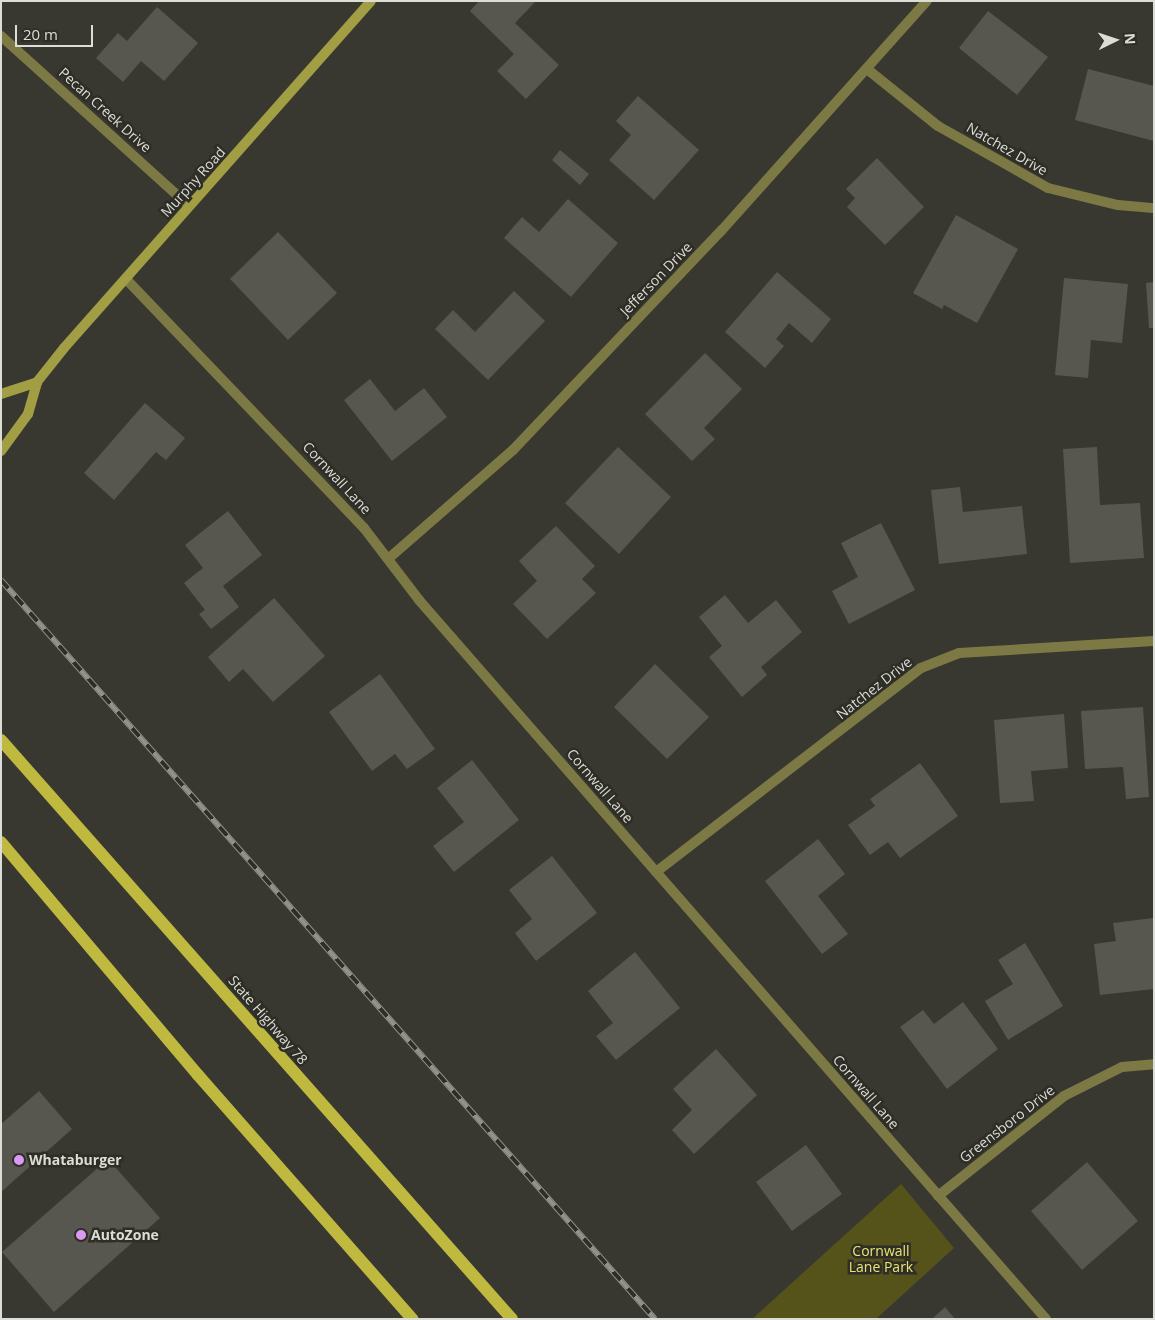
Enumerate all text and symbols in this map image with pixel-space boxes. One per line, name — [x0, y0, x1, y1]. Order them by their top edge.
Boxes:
scale bar — [18, 15, 95, 47]
north arrow — [1090, 15, 1140, 65]
text: 20 m — [23, 24, 58, 44]
text: N — [1121, 33, 1140, 45]
street label: Pecan Creek Drive — [55, 64, 155, 156]
street label: Natchez Drive — [963, 119, 1051, 179]
street label: Murphy Road — [157, 144, 229, 220]
street label: Jefferson Drive — [617, 239, 695, 319]
street label: Cornwall Lane — [299, 438, 375, 518]
street label: Natchez Drive — [833, 653, 915, 723]
street label: Cornwall Lane — [563, 746, 637, 826]
street label: State Highway 78 — [225, 972, 311, 1068]
street label: Cornwall Lane — [829, 1052, 903, 1132]
street label: Greensboro Drive — [956, 1082, 1058, 1166]
place label: Whataburger — [29, 1152, 122, 1168]
marker: Whataburger — [13, 1154, 25, 1166]
place label: AutoZone — [91, 1227, 159, 1243]
marker: AutoZone — [75, 1229, 87, 1241]
park label: Cornwall Lane Park — [849, 1243, 913, 1276]

